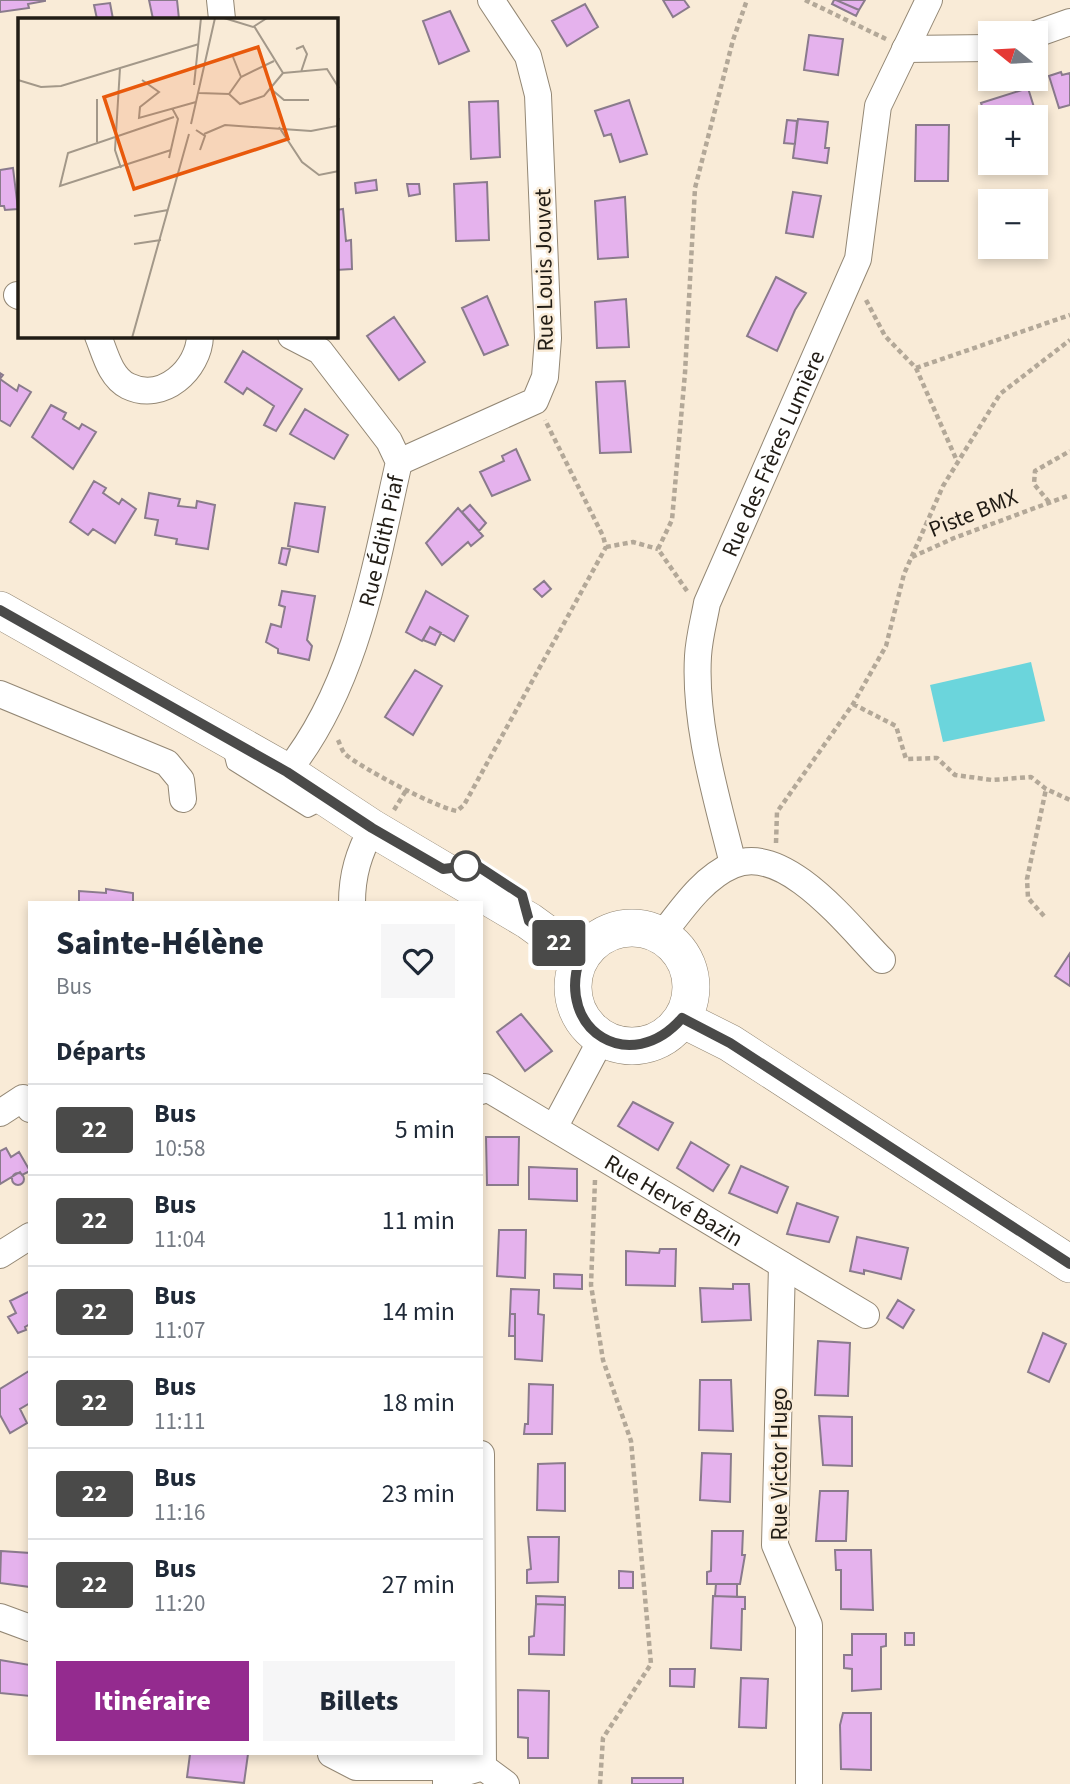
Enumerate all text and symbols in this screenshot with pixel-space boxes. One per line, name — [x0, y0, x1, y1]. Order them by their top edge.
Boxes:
inset map — [18, 18, 338, 338]
north arrow — [978, 21, 1048, 91]
map controls — [978, 21, 1048, 259]
button: + — [978, 105, 1048, 175]
street label: Rue Louis Jouvet — [526, 188, 562, 352]
button: − — [978, 189, 1048, 259]
street label: Rue des Frères Lumière — [713, 345, 833, 562]
street label: Rue Édith Piaf — [350, 471, 412, 610]
street label: Piste BMX — [924, 480, 1023, 546]
unlabelled marker — [451, 851, 481, 881]
text: Sainte-Hélène — [56, 920, 264, 967]
line badge: 22 — [528, 920, 590, 966]
button: heart — [381, 924, 455, 998]
text: 22 — [546, 925, 572, 960]
text: Bus — [56, 970, 92, 1003]
text: Départs — [56, 1033, 146, 1070]
text: Bus — [154, 1095, 196, 1132]
text: 5 min — [395, 1111, 455, 1148]
text: 22 — [82, 1112, 107, 1147]
text: 10:58 — [154, 1132, 205, 1165]
street label: Rue Hervé Bazin — [598, 1146, 750, 1254]
text: Bus — [154, 1186, 196, 1223]
text: 11 min — [382, 1202, 455, 1239]
text: 22 — [82, 1203, 107, 1238]
text: 11:04 — [154, 1223, 205, 1256]
text: Bus — [154, 1277, 196, 1314]
text: 14 min — [382, 1293, 455, 1330]
text: 22 — [82, 1294, 107, 1329]
text: 11:07 — [154, 1314, 205, 1347]
text: Bus — [154, 1368, 196, 1405]
text: 18 min — [382, 1384, 455, 1421]
text: 22 — [82, 1385, 107, 1420]
street label: Rue Victor Hugo — [763, 1387, 796, 1541]
text: 11:11 — [154, 1405, 205, 1438]
text: Bus — [154, 1459, 196, 1496]
text: 23 min — [382, 1475, 455, 1512]
text: 22 — [82, 1476, 107, 1511]
text: 11:16 — [154, 1496, 205, 1529]
text: Bus — [154, 1550, 196, 1587]
text: 27 min — [382, 1566, 455, 1603]
text: 22 — [82, 1567, 107, 1602]
text: 11:20 — [154, 1587, 205, 1620]
button: Itinéraire — [56, 1661, 249, 1741]
button: Billets — [263, 1661, 455, 1741]

